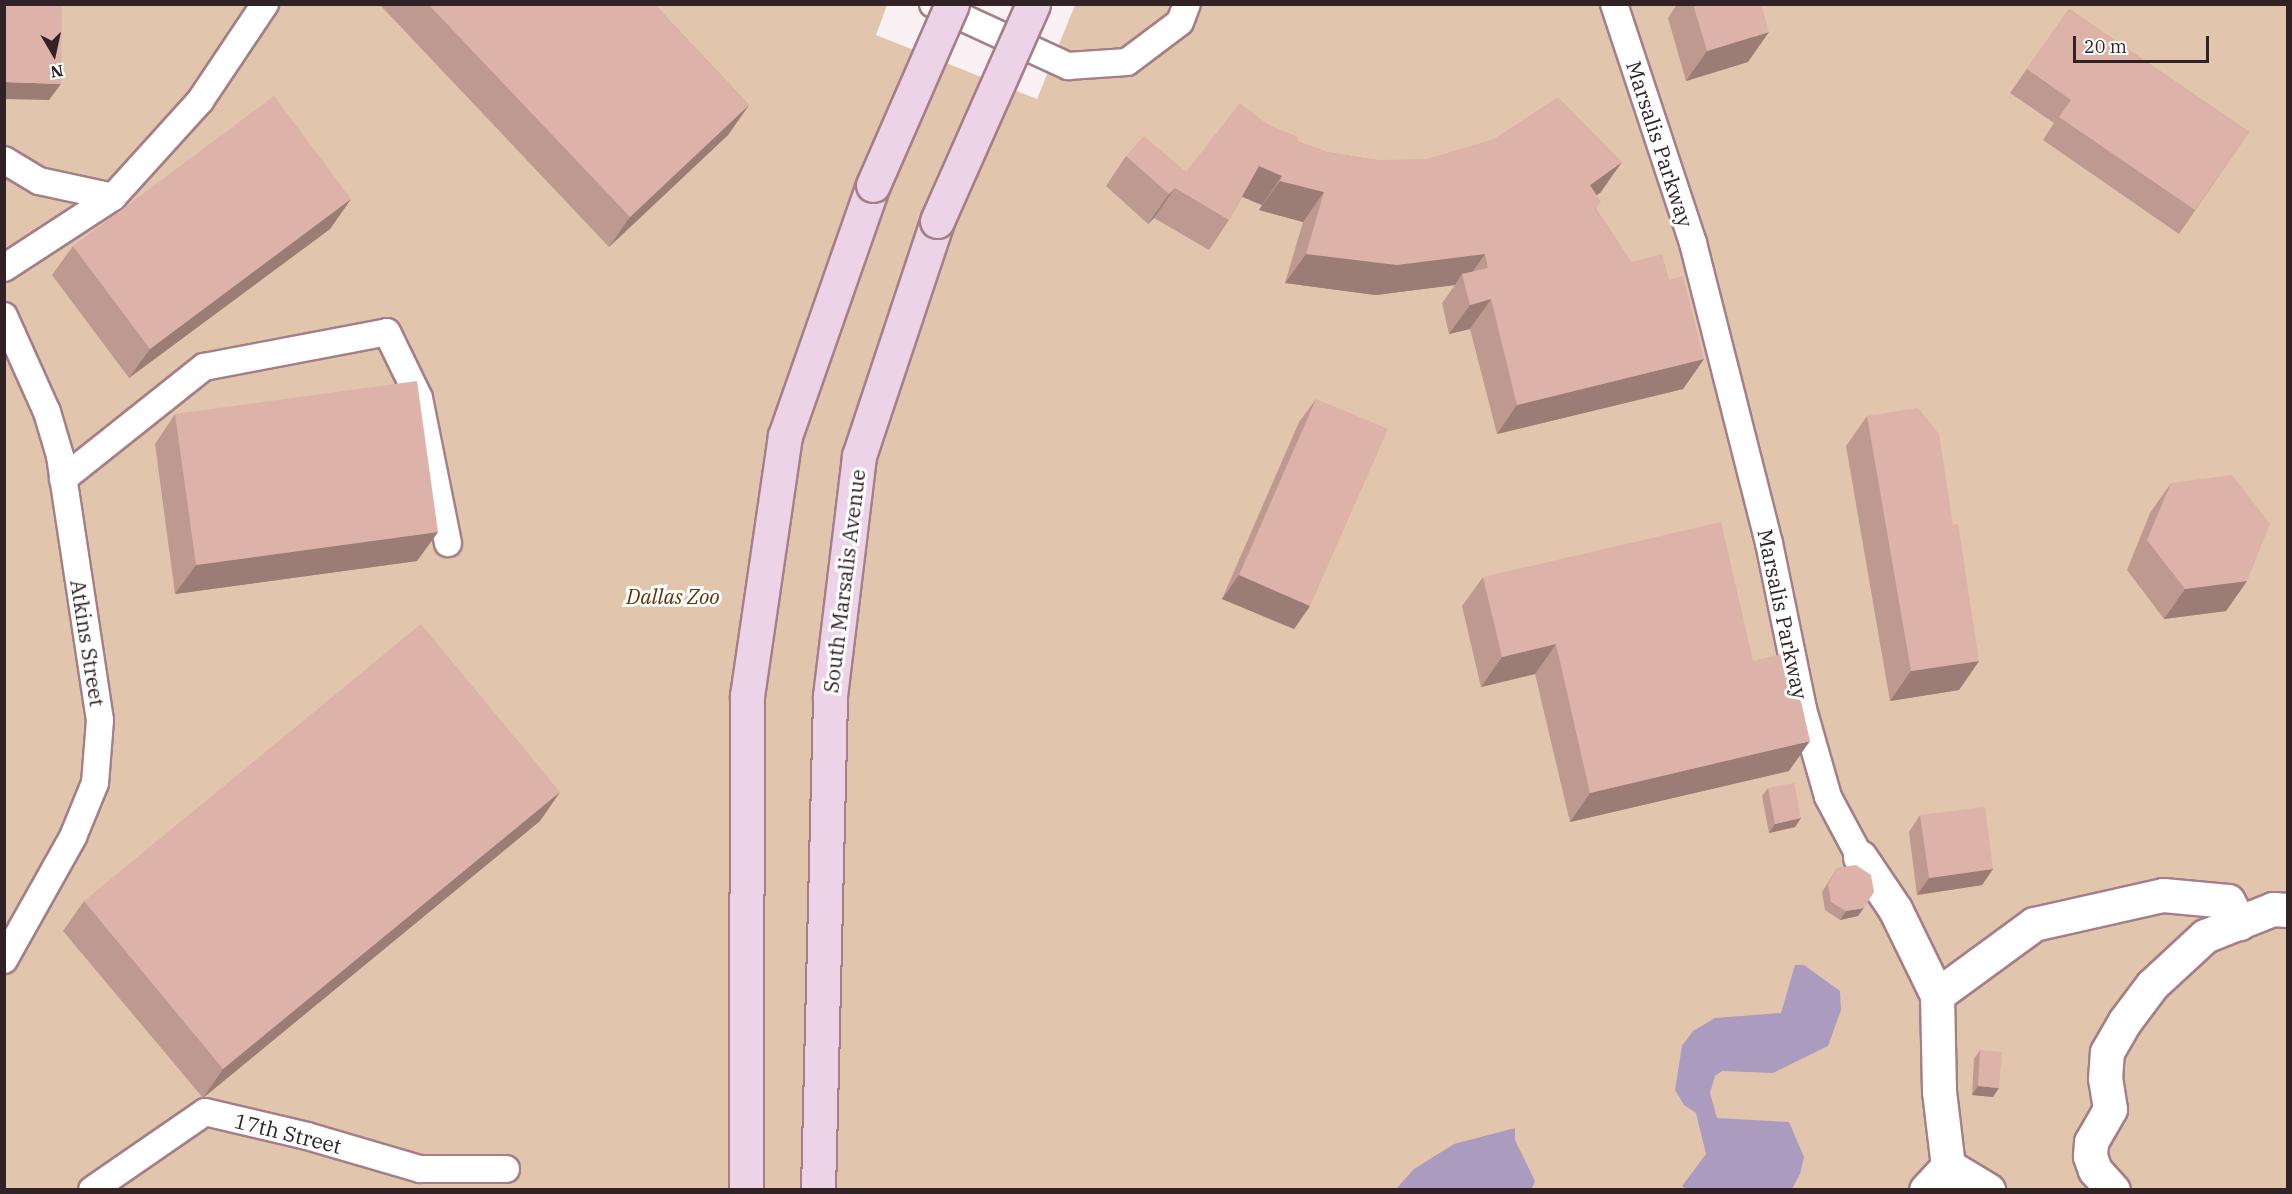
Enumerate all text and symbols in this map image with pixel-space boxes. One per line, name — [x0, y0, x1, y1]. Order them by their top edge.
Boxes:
north arrow — [24, 24, 84, 84]
scale bar — [2076, 24, 2212, 62]
text: 20 m — [2084, 35, 2127, 58]
street label: Marsalis Parkway — [1621, 58, 1699, 230]
text: N — [49, 61, 65, 83]
street label: South Marsalis Avenue — [818, 468, 870, 694]
street label: Marsalis Parkway — [1753, 527, 1813, 701]
street label: Atkins Street — [66, 578, 110, 708]
park label: Dallas Zoo — [626, 583, 720, 609]
street label: 17th Street — [232, 1108, 344, 1158]

